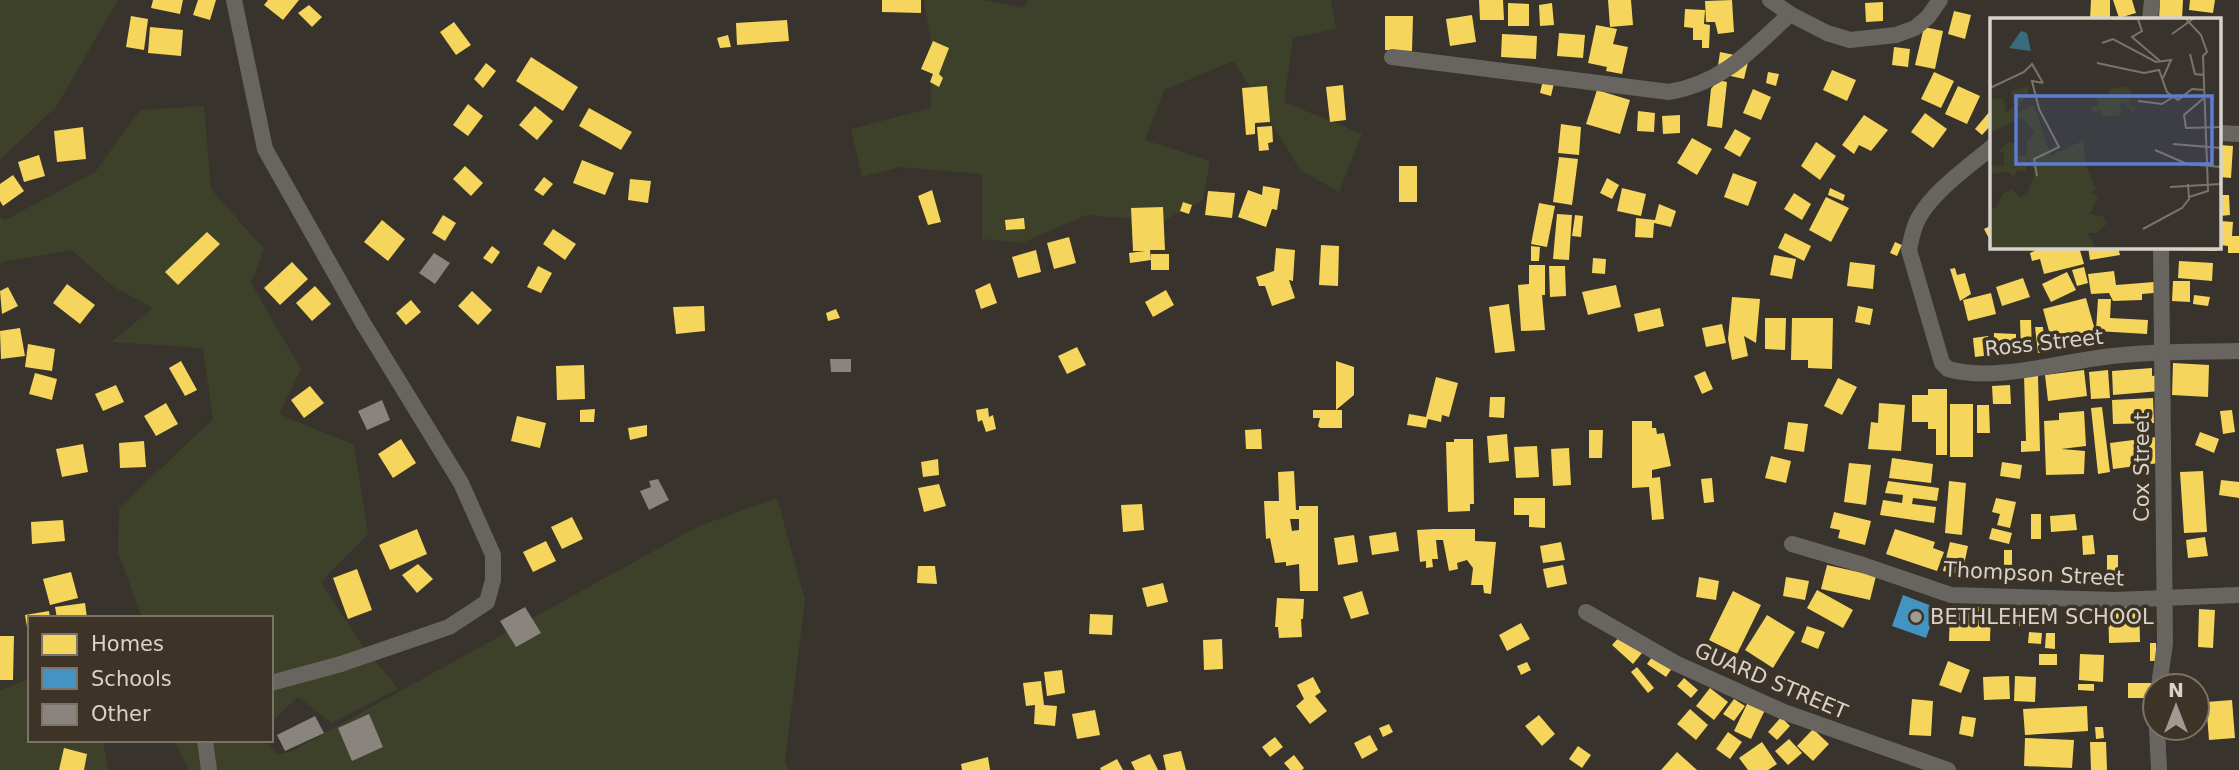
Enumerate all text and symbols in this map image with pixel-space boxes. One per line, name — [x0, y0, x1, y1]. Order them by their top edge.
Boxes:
inset map — [1990, 18, 2222, 248]
street label: Ross Street — [1984, 325, 2104, 361]
street label: Cox Street — [2130, 412, 2154, 522]
street label: Thompson Street — [1942, 557, 2125, 591]
place label: BETHLEHEM SCHOOL — [1930, 605, 2154, 629]
marker: BETHLEHEM SCHOOL — [1908, 609, 1924, 625]
legend — [28, 616, 273, 742]
text: Homes — [91, 632, 164, 656]
street label: GUARD STREET — [1691, 638, 1851, 724]
text: Schools — [91, 667, 172, 691]
north arrow — [2141, 672, 2211, 742]
text: N — [2168, 679, 2184, 701]
text: Other — [91, 702, 151, 726]

